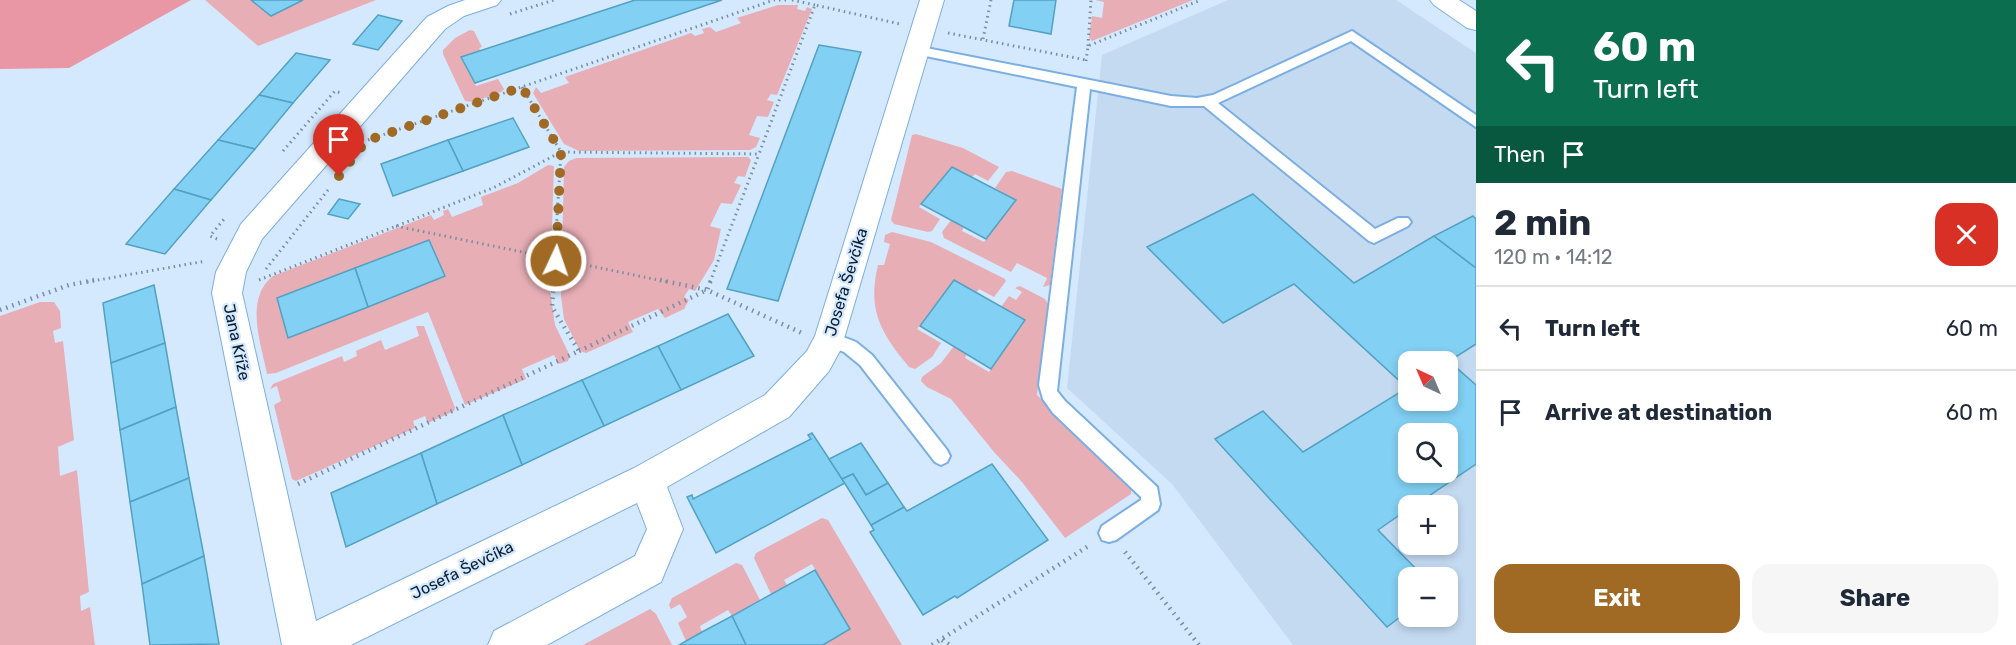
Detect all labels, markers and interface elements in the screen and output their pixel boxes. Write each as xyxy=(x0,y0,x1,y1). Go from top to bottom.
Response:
text: 60 m xyxy=(1593,22,1696,72)
icon: left xyxy=(1494,24,1572,102)
text: Turn left xyxy=(1593,73,1698,105)
pin xyxy=(313,114,364,176)
icon: arrive xyxy=(322,123,355,156)
icon: arrive xyxy=(1557,138,1590,171)
text: Then xyxy=(1494,141,1545,168)
text: 2 min xyxy=(1494,201,1592,244)
button: close xyxy=(1935,203,1998,266)
street label: Josefa Ševčíka xyxy=(820,225,871,338)
position arrow xyxy=(524,229,588,293)
text: 120 m · 14:12 xyxy=(1494,245,1612,269)
street label: Jana Kříže xyxy=(220,302,254,382)
icon: left xyxy=(1494,312,1527,345)
text: Turn left xyxy=(1545,315,1640,342)
text: 60 m xyxy=(1946,315,1998,342)
north arrow xyxy=(1398,351,1458,411)
map controls xyxy=(1398,351,1458,627)
icon: arrive xyxy=(1494,396,1527,429)
text: Arrive at destination xyxy=(1545,399,1772,426)
text: 60 m xyxy=(1946,399,1998,426)
button: search xyxy=(1398,423,1458,483)
button: + xyxy=(1398,495,1458,555)
street label: Josefa Ševčíka xyxy=(407,536,517,603)
button: Exit xyxy=(1494,564,1740,633)
button: Share xyxy=(1752,564,1998,633)
button: − xyxy=(1398,567,1458,627)

